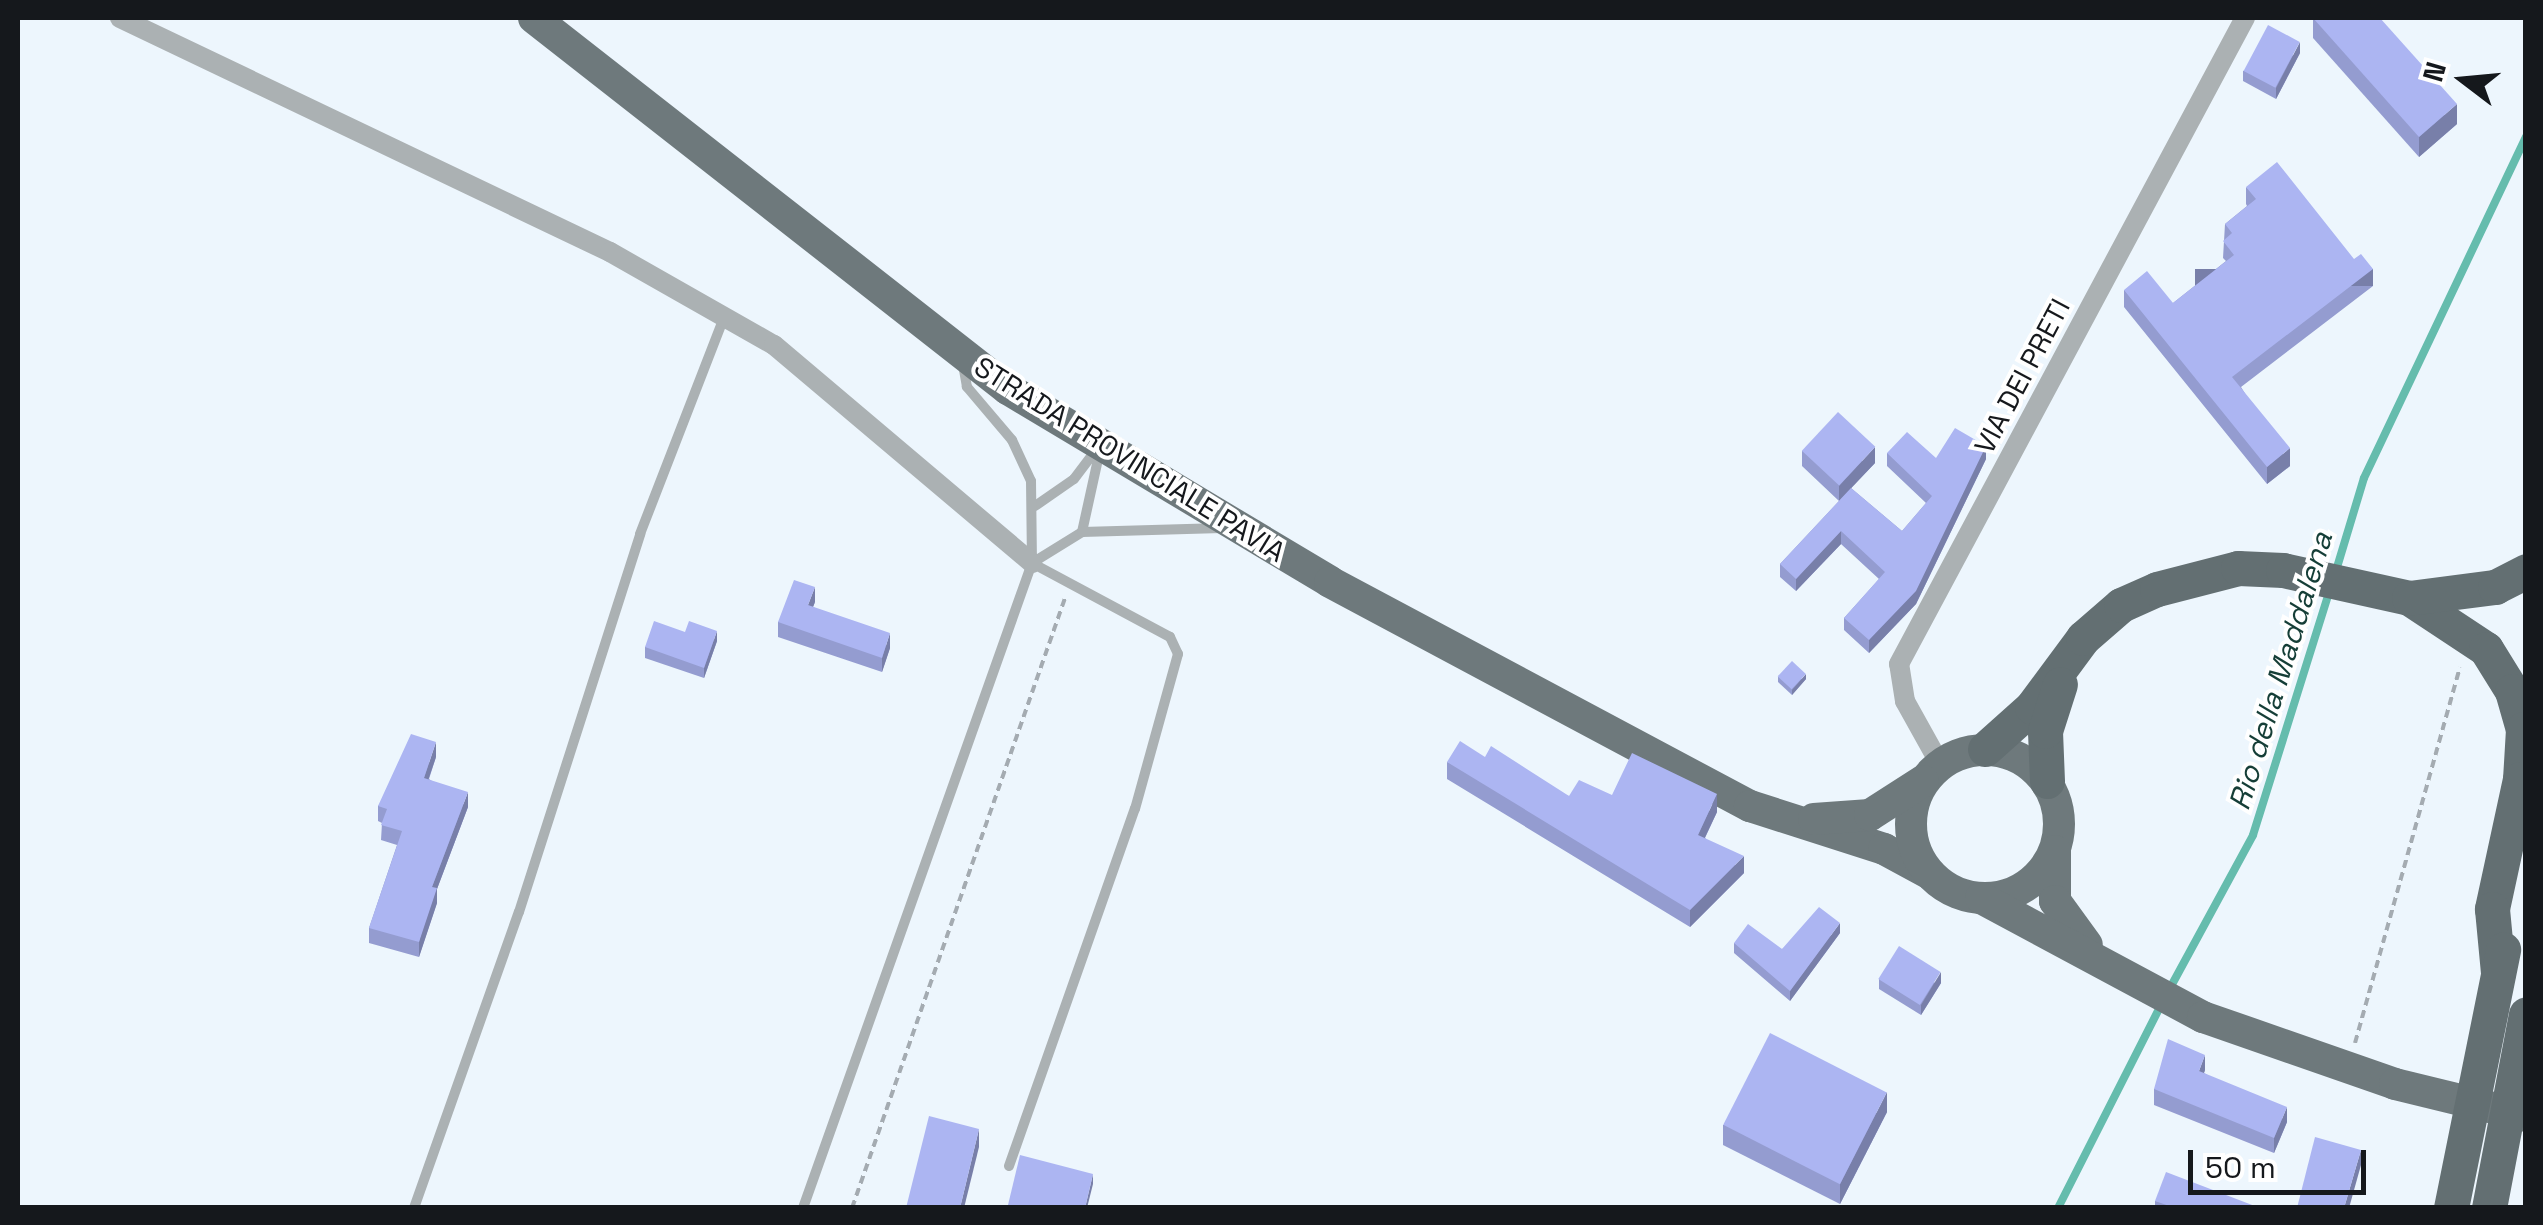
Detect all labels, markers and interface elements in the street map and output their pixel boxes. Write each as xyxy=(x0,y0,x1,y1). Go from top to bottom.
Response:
north arrow xyxy=(2413,30,2513,130)
text: N xyxy=(2414,58,2454,86)
street label: VIA DEI PRETI xyxy=(1967,293,2077,459)
street label: STRADA PROVINCIALE PAVIA xyxy=(968,349,1292,569)
water label: Rio della Maddalena xyxy=(2222,528,2340,814)
scale bar xyxy=(2193,1130,2370,1192)
text: 50 m xyxy=(2205,1148,2276,1187)

